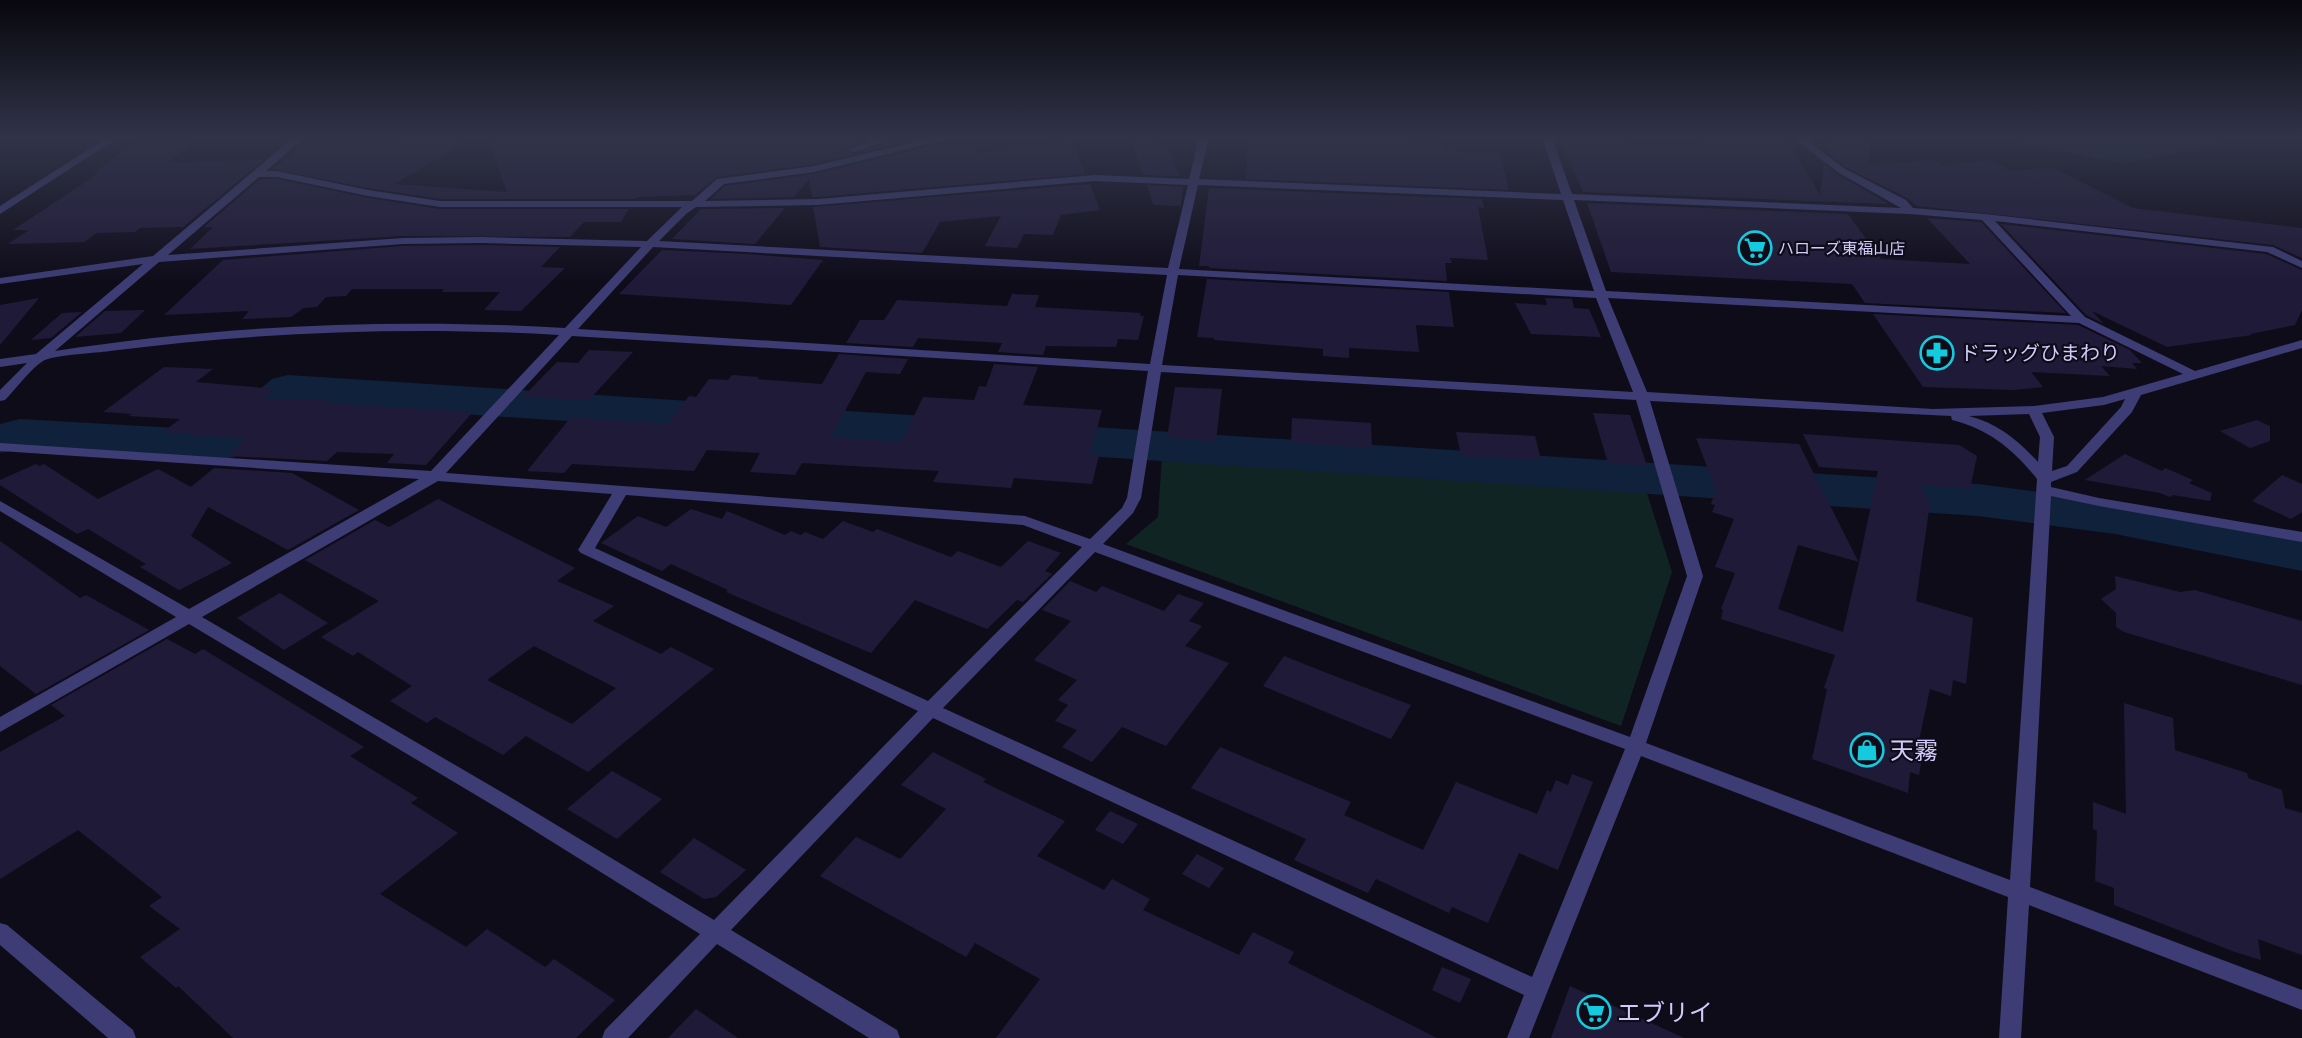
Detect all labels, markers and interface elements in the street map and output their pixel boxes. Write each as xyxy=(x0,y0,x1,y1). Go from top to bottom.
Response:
supermarket icon: ハローズ東福山店 xyxy=(1737,230,1773,266)
place label: ハローズ東福山店 xyxy=(1778,238,1905,259)
pharmacy icon: ドラッグひまわり xyxy=(1919,335,1955,371)
place label: ドラッグひまわり xyxy=(1960,340,2120,366)
shop icon: 天霧 xyxy=(1849,732,1885,768)
place label: 天霧 xyxy=(1890,735,1938,766)
supermarket icon: エブリイ xyxy=(1576,994,1612,1030)
place label: エブリイ xyxy=(1617,997,1713,1028)

